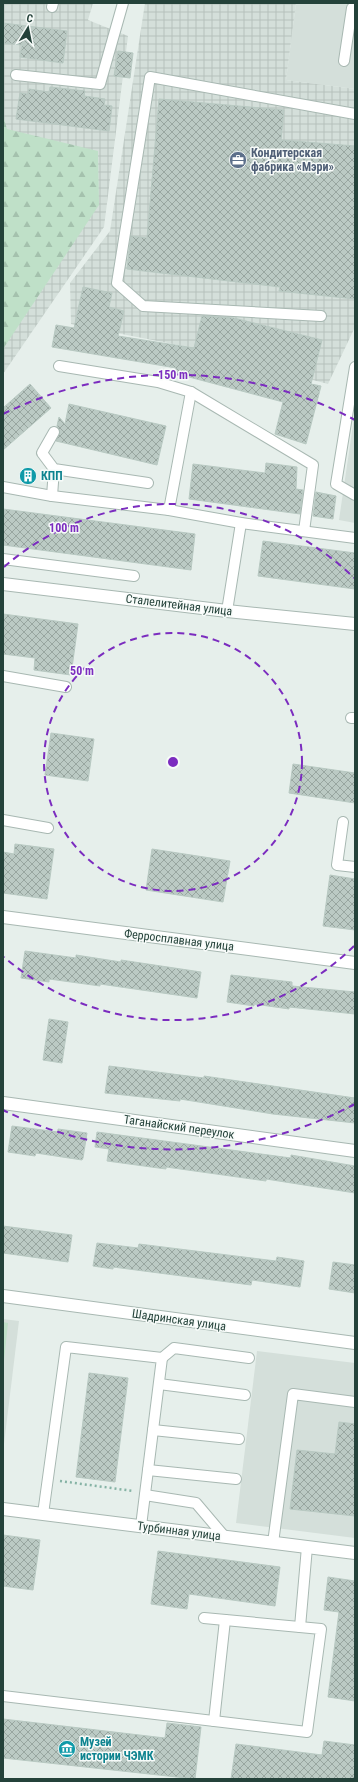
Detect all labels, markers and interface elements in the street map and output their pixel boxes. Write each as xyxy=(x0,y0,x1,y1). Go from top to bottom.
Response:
north arrow xyxy=(8,8,48,48)
text: С xyxy=(25,12,34,26)
place label: Кондитерская фабрика «Мэри» xyxy=(251,146,334,174)
office icon: Кондитерская фабрика «Мэри» xyxy=(228,150,248,170)
text: 150 m xyxy=(158,368,188,382)
building icon: КПП xyxy=(18,466,38,486)
place label: КПП xyxy=(41,469,63,483)
text: 100 m xyxy=(49,521,79,535)
street label: Сталелитейная улица xyxy=(125,592,233,619)
text: 50 m xyxy=(70,664,94,678)
centre of rings xyxy=(166,755,180,769)
street label: Ферросплавная улица xyxy=(123,926,235,954)
street label: Таганайский переулок xyxy=(123,1112,235,1142)
street label: Шадринская улица xyxy=(131,1306,227,1334)
street label: Турбинная улица xyxy=(136,1519,222,1543)
place label: Музей истории ЧЭМК xyxy=(80,1735,154,1763)
museum icon: Музей истории ЧЭМК xyxy=(57,1739,77,1759)

